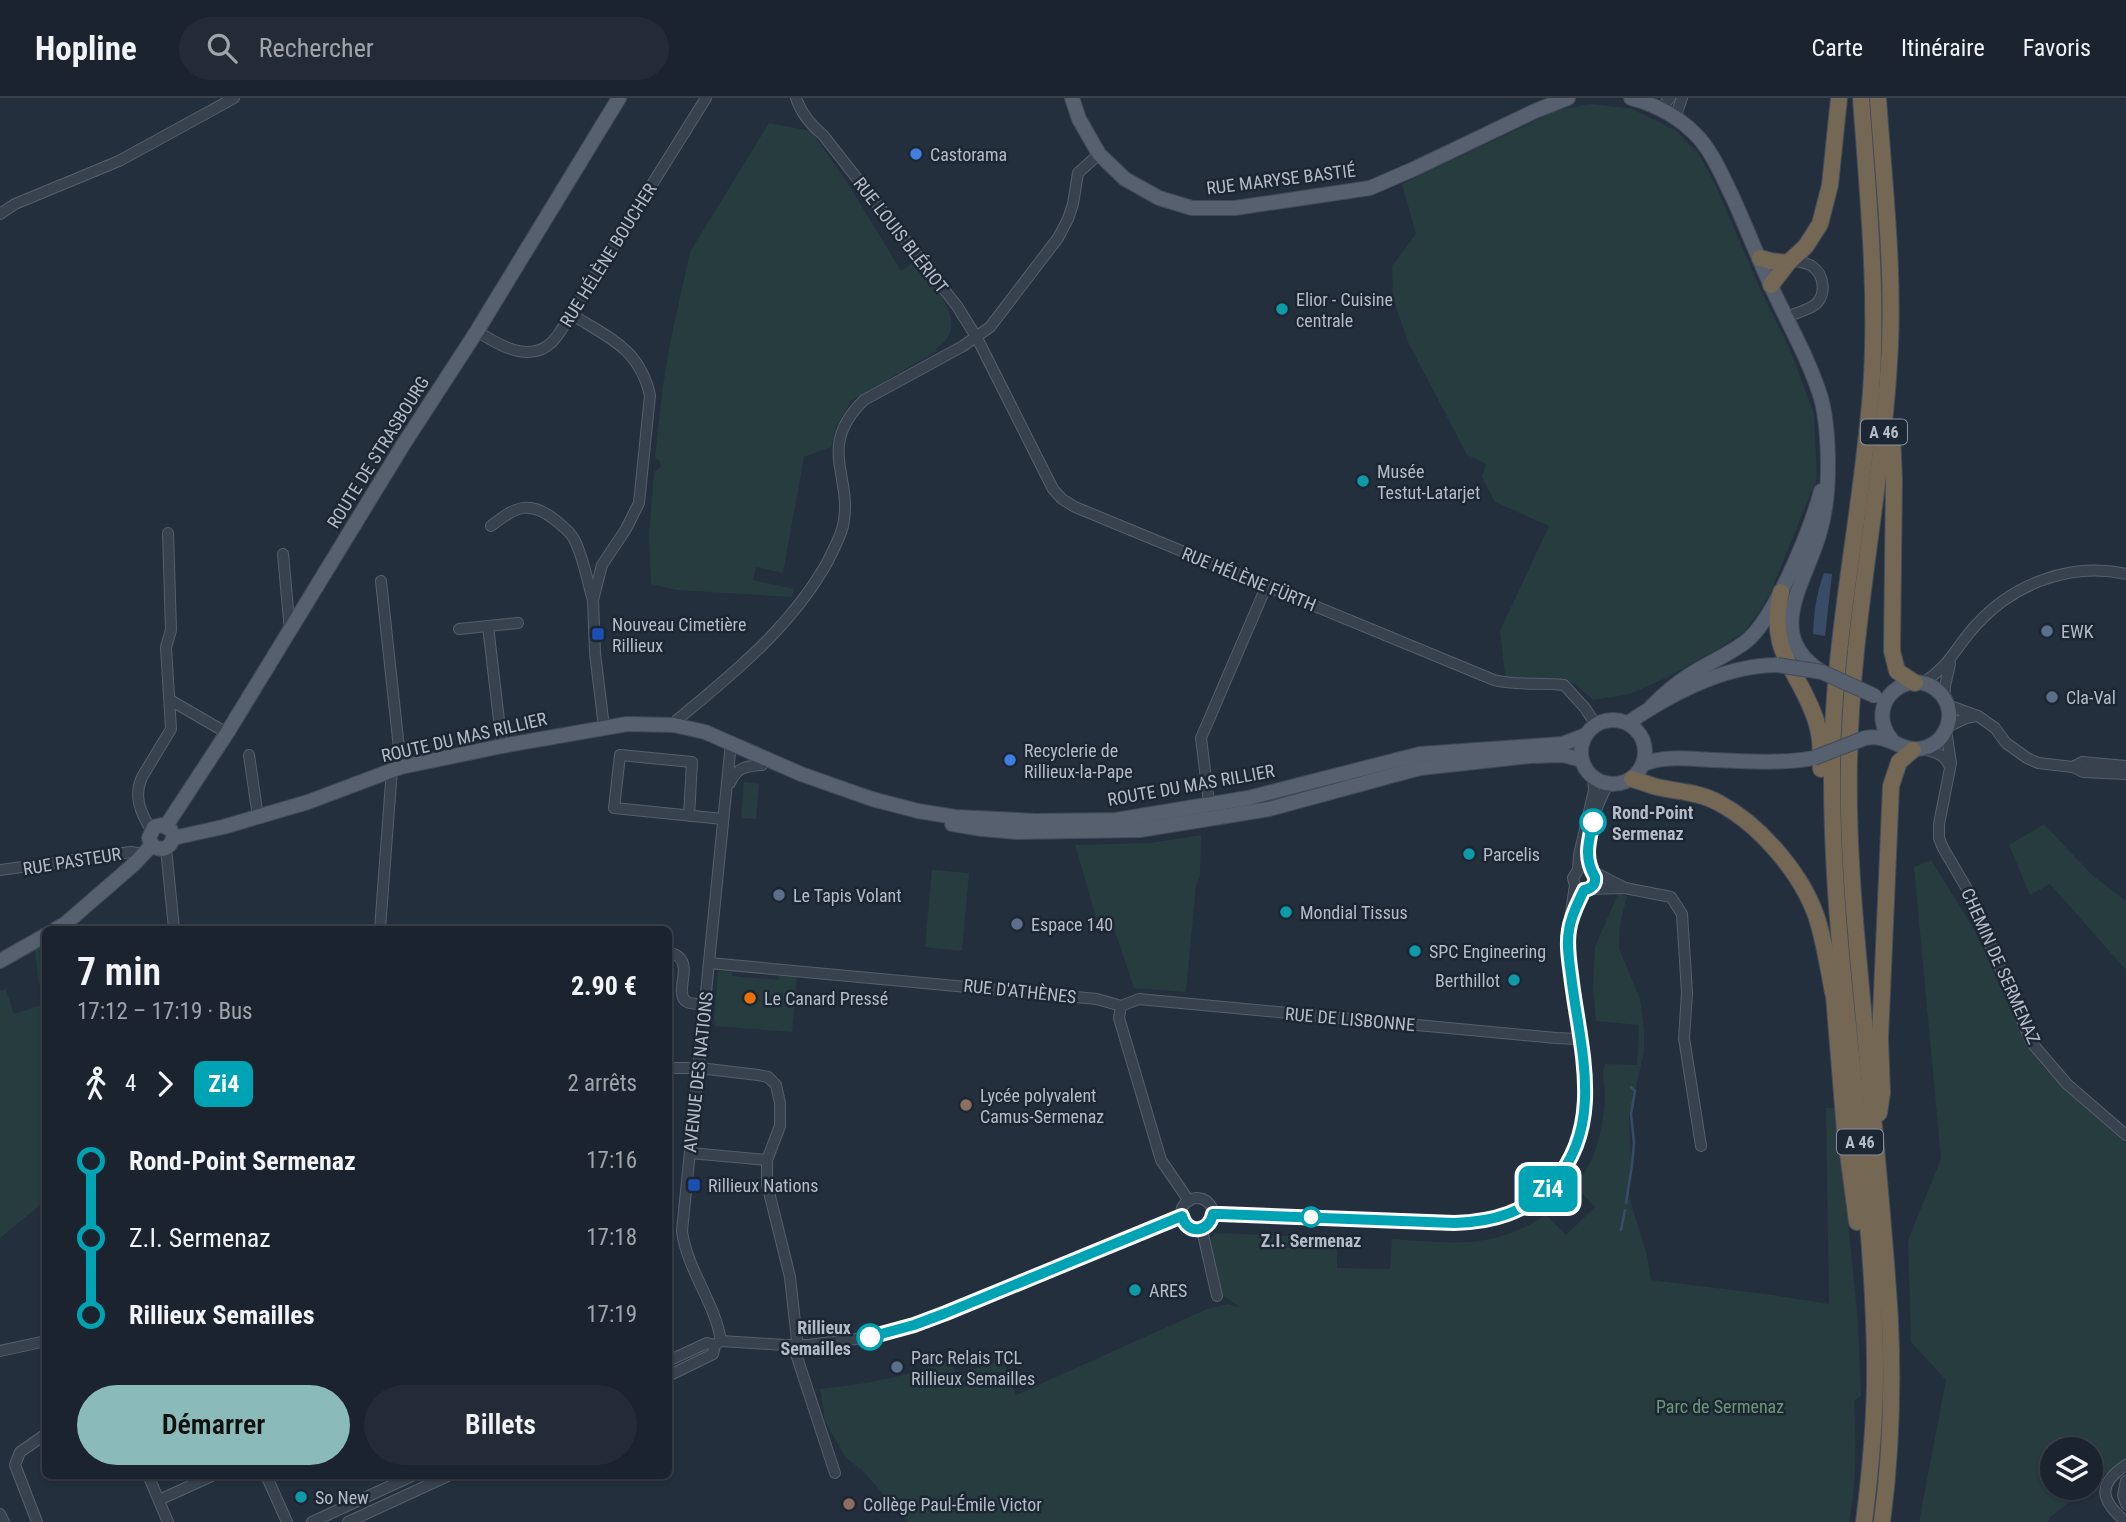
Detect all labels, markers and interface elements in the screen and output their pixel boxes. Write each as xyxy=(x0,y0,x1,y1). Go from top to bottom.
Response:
search box xyxy=(179,17,669,80)
text: Hopline xyxy=(35,29,137,68)
icon: search xyxy=(203,29,241,67)
text: Rechercher xyxy=(259,33,374,63)
text: Carte xyxy=(1812,34,1863,62)
text: Itinéraire xyxy=(1901,34,1985,62)
text: Favoris xyxy=(2023,34,2091,62)
place label: Castorama xyxy=(930,144,1007,165)
marker: Castorama xyxy=(908,146,924,162)
street label: RUE MARYSE BASTIÉ xyxy=(1205,159,1357,199)
street label: RUE LOUIS BLÉRIOT xyxy=(849,173,953,297)
street label: RUE HÉLÈNE BOUCHER xyxy=(555,179,661,331)
place label: Elior - Cuisine centrale xyxy=(1296,289,1393,331)
marker: Elior - Cuisine centrale xyxy=(1274,301,1290,317)
street label: ROUTE DE STRASBOURG xyxy=(323,372,433,532)
road number: A 46 xyxy=(1861,420,1907,444)
place label: Musée Testut-Latarjet xyxy=(1377,461,1480,503)
marker: Musée Testut-Latarjet xyxy=(1355,473,1371,489)
street label: RUE HÉLÈNE FÜRTH xyxy=(1179,543,1319,615)
place label: Nouveau Cimetière Rillieux xyxy=(612,614,746,656)
place label: EWK xyxy=(2061,621,2094,642)
marker: EWK xyxy=(2039,623,2055,639)
marker: Nouveau Cimetière Rillieux xyxy=(590,626,606,642)
place label: Cla-Val xyxy=(2066,687,2116,708)
marker: Cla-Val xyxy=(2044,689,2060,705)
street label: ROUTE DU MAS RILLIER xyxy=(379,708,549,766)
place label: Recyclerie de Rillieux-la-Pape xyxy=(1024,740,1133,782)
marker: Recyclerie de Rillieux-la-Pape xyxy=(1002,752,1018,768)
street label: ROUTE DU MAS RILLIER xyxy=(1106,760,1277,810)
place label: Rond-Point Sermenaz xyxy=(1612,802,1694,844)
marker: Rond-Point Sermenaz xyxy=(1580,809,1606,835)
street label: RUE PASTEUR xyxy=(21,843,123,879)
place label: Parcelis xyxy=(1483,844,1540,865)
marker: Parcelis xyxy=(1461,846,1477,862)
place label: Le Tapis Volant xyxy=(793,885,902,906)
street label: CHEMIN DE SERMENAZ xyxy=(1957,885,2045,1047)
marker: Le Tapis Volant xyxy=(771,887,787,903)
place label: Mondial Tissus xyxy=(1300,902,1408,923)
marker: Mondial Tissus xyxy=(1278,904,1294,920)
place label: Espace 140 xyxy=(1031,914,1113,935)
marker: Espace 140 xyxy=(1009,916,1025,932)
place label: SPC Engineering xyxy=(1429,941,1546,962)
marker: SPC Engineering xyxy=(1407,943,1423,959)
text: 7 min xyxy=(77,950,161,994)
place label: Berthillot xyxy=(1435,970,1500,991)
text: 2.90 € xyxy=(571,971,637,1001)
marker: Berthillot xyxy=(1506,972,1522,988)
street label: RUE D'ATHÈNES xyxy=(963,975,1077,1007)
place label: Le Canard Pressé xyxy=(764,988,888,1009)
marker: Le Canard Pressé xyxy=(742,990,758,1006)
street label: AVENUE DES NATIONS xyxy=(679,991,717,1153)
text: 17:12 – 17:19 · Bus xyxy=(77,998,253,1025)
street label: RUE DE LISBONNE xyxy=(1284,1003,1416,1035)
icon: walk xyxy=(77,1065,115,1103)
icon: forward xyxy=(146,1065,184,1103)
text: 4 xyxy=(125,1070,136,1097)
text: Zi4 xyxy=(208,1070,239,1098)
text: 2 arrêts xyxy=(567,1070,637,1097)
place label: Lycée polyvalent Camus-Sermenaz xyxy=(980,1085,1104,1127)
marker: Lycée polyvalent Camus-Sermenaz xyxy=(958,1097,974,1113)
road number: A 46 xyxy=(1837,1130,1883,1154)
text: Rond-Point Sermenaz xyxy=(129,1146,356,1176)
text: 17:16 xyxy=(586,1147,637,1174)
line badge: Zi4 xyxy=(1508,1166,1588,1212)
place label: Rillieux Nations xyxy=(708,1175,818,1196)
text: Zi4 xyxy=(1533,1175,1563,1203)
marker: Rillieux Nations xyxy=(686,1177,702,1193)
marker: Z.I. Sermenaz xyxy=(1301,1207,1321,1227)
text: Z.I. Sermenaz xyxy=(129,1223,271,1253)
text: 17:18 xyxy=(586,1224,637,1251)
place label: Z.I. Sermenaz xyxy=(1261,1230,1361,1251)
place label: ARES xyxy=(1149,1280,1187,1301)
marker: ARES xyxy=(1127,1282,1143,1298)
text: Rillieux Semailles xyxy=(129,1300,314,1330)
text: 17:19 xyxy=(586,1301,637,1328)
place label: Rillieux Semailles xyxy=(780,1317,851,1359)
marker: Rillieux Semailles xyxy=(857,1324,883,1350)
place label: Parc Relais TCL Rillieux Semailles xyxy=(911,1347,1035,1389)
marker: Parc Relais TCL Rillieux Semailles xyxy=(889,1359,905,1375)
button: Démarrer xyxy=(77,1385,350,1465)
button: Billets xyxy=(364,1385,637,1465)
park label: Parc de Sermenaz xyxy=(1656,1396,1784,1417)
map controls xyxy=(2040,1437,2103,1500)
button: layers xyxy=(2040,1437,2103,1500)
place label: So New xyxy=(315,1487,369,1508)
marker: So New xyxy=(293,1489,309,1505)
place label: Collège Paul-Émile Victor xyxy=(863,1494,1042,1515)
marker: Collège Paul-Émile Victor xyxy=(841,1496,857,1512)

